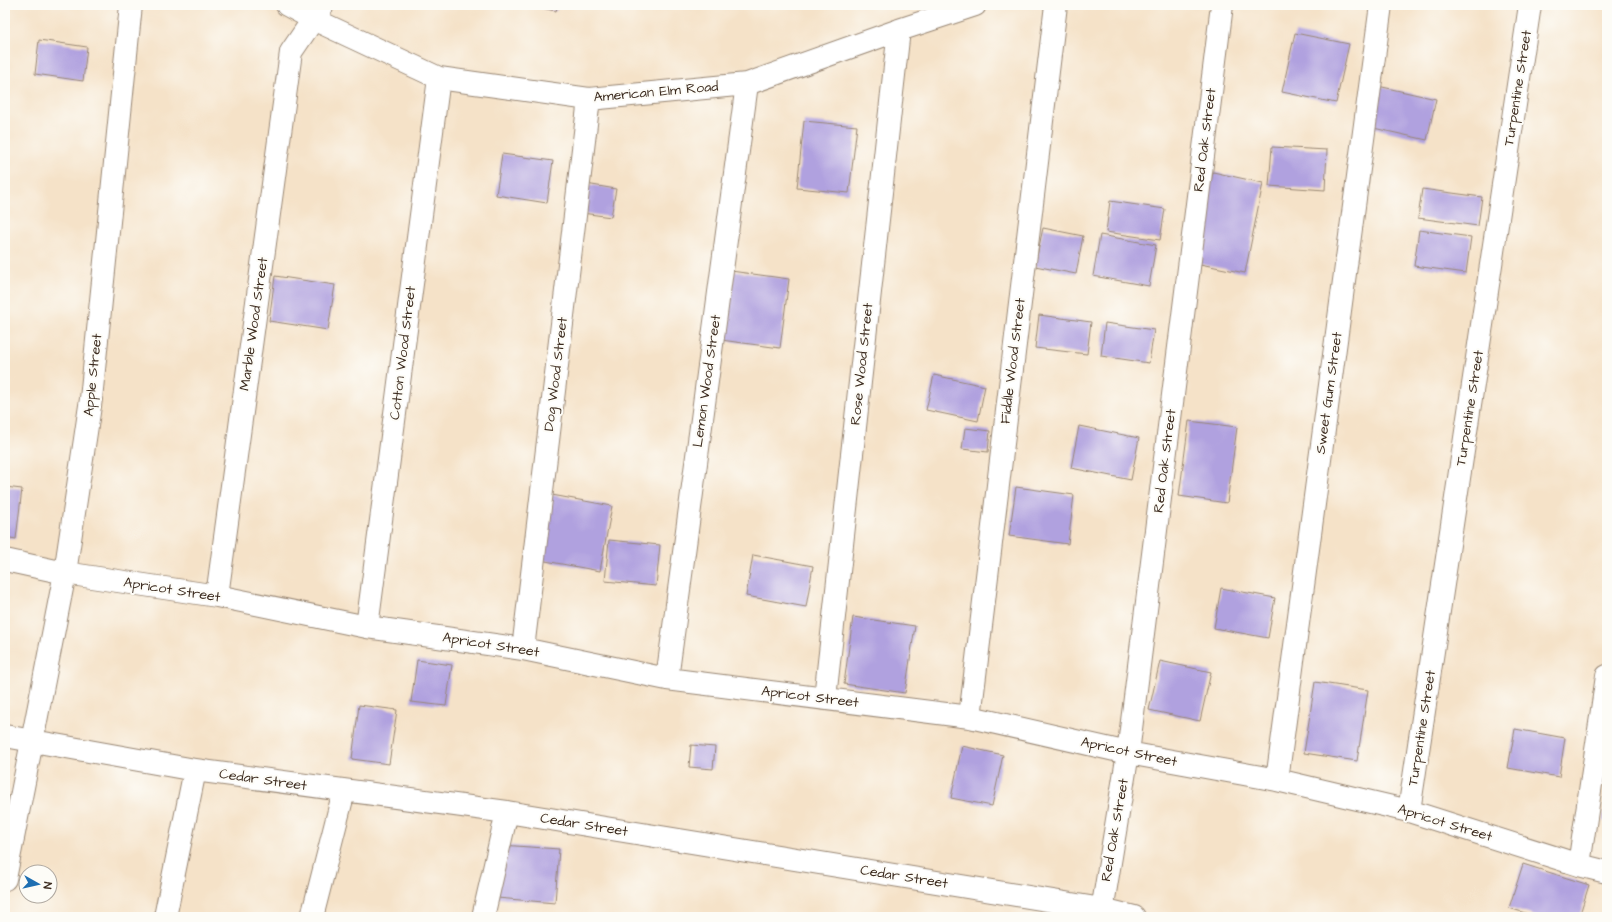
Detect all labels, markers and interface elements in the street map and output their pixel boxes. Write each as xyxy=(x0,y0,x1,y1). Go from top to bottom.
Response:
street label: Turpentine Street xyxy=(1499,28,1537,147)
street label: American Elm Road xyxy=(593,77,719,107)
street label: Red Oak Street xyxy=(1189,87,1221,193)
street label: Marble Wood Street xyxy=(235,256,273,392)
street label: Cotton Wood Street xyxy=(385,285,421,421)
street label: Fiddle Wood Street xyxy=(995,297,1031,425)
street label: Rose Wood Street xyxy=(846,301,878,426)
street label: Lemon Wood Street xyxy=(688,313,726,449)
street label: Dog Wood Street xyxy=(539,316,573,432)
street label: Sweet Gum Street xyxy=(1311,330,1348,455)
street label: Apple Street xyxy=(79,332,107,417)
street label: Turpentine Street xyxy=(1451,348,1489,467)
street label: Red Oak Street xyxy=(1149,408,1181,514)
street label: Apricot Street xyxy=(122,572,222,608)
street label: Apricot Street xyxy=(441,627,541,663)
street label: Turpentine Street xyxy=(1403,668,1441,787)
street label: Apricot Street xyxy=(760,681,860,713)
street label: Apricot Street xyxy=(1079,732,1179,772)
street label: Cedar Street xyxy=(218,764,308,796)
street label: Red Oak Street xyxy=(1096,777,1134,883)
street label: Apricot Street xyxy=(1395,799,1495,847)
street label: Cedar Street xyxy=(539,808,630,842)
street label: Cedar Street xyxy=(859,860,950,894)
north arrow xyxy=(18,864,58,904)
text: N xyxy=(39,881,55,890)

